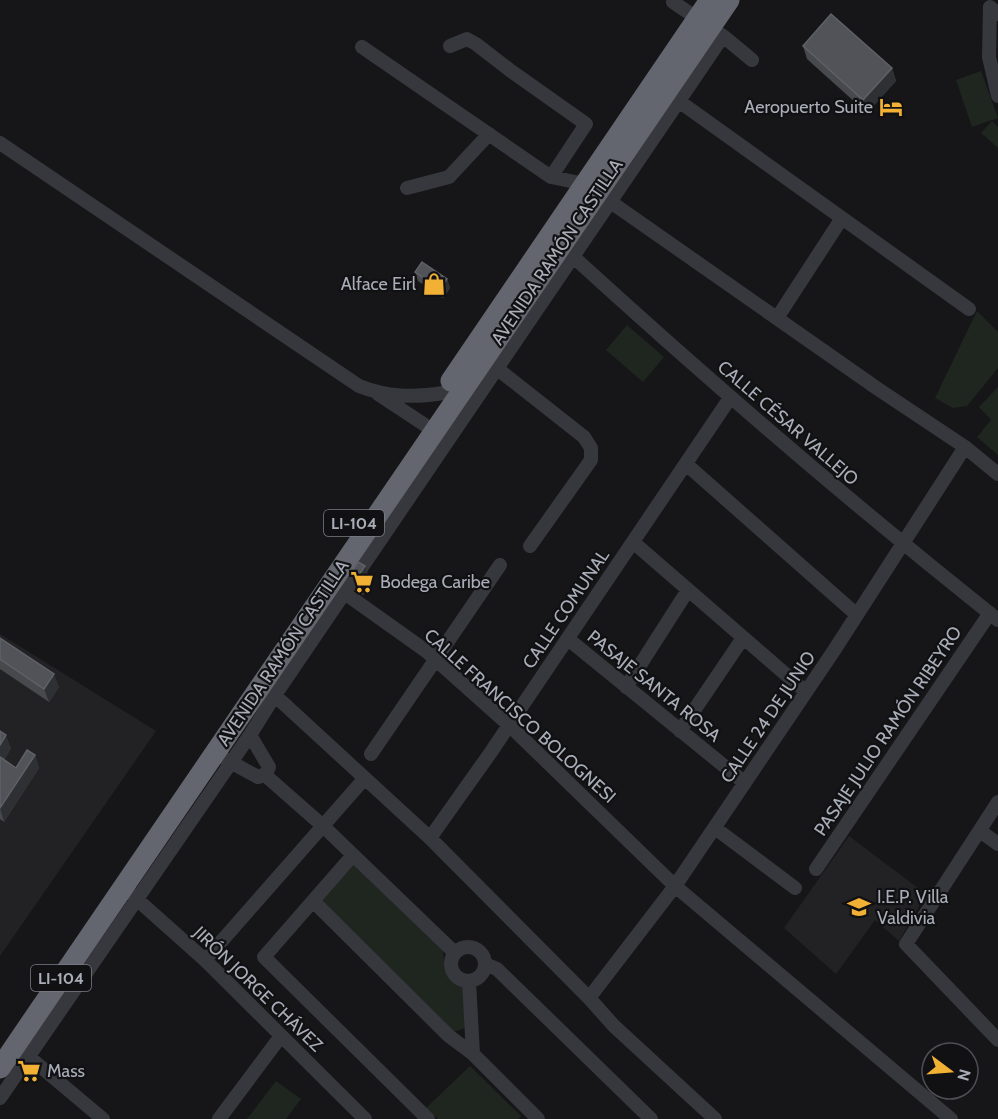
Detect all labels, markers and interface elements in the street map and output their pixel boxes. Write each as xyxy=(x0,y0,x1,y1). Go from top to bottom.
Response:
hotel icon: Aeropuerto Suite xyxy=(878,94,904,120)
place label: Aeropuerto Suite xyxy=(744,96,873,118)
street label: AVENIDA RAMÓN CASTILLA xyxy=(487,155,627,349)
shop icon: Alface Eirl xyxy=(421,271,447,297)
place label: Alface Eirl xyxy=(341,273,417,295)
street label: CALLE CÉSAR VALLEJO xyxy=(713,356,863,490)
road number: LI-104 xyxy=(324,510,384,536)
street label: CALLE COMUNAL xyxy=(518,545,614,673)
street label: AVENIDA RAMÓN CASTILLA xyxy=(213,556,353,750)
supermarket icon: Bodega Caribe xyxy=(349,569,375,595)
place label: Bodega Caribe xyxy=(380,571,490,593)
street label: PASAJE JULIO RAMÓN RIBEYRO xyxy=(809,622,967,840)
street label: CALLE FRANCISCO BOLOGNESI xyxy=(420,624,620,808)
street label: PASAJE SANTA ROSA xyxy=(583,625,725,747)
street label: CALLE 24 DE JUNIO xyxy=(716,647,820,787)
place label: I.E.P. Villa Valdivia xyxy=(877,886,949,929)
school or university icon: I.E.P. Villa Valdivia xyxy=(846,894,872,920)
street label: JIRÓN JORGE CHÁVEZ xyxy=(188,921,327,1056)
road number: LI-104 xyxy=(31,965,91,991)
north arrow xyxy=(920,1041,980,1101)
supermarket icon: Mass xyxy=(16,1058,42,1084)
place label: Mass xyxy=(47,1060,85,1082)
text: N xyxy=(953,1067,975,1083)

